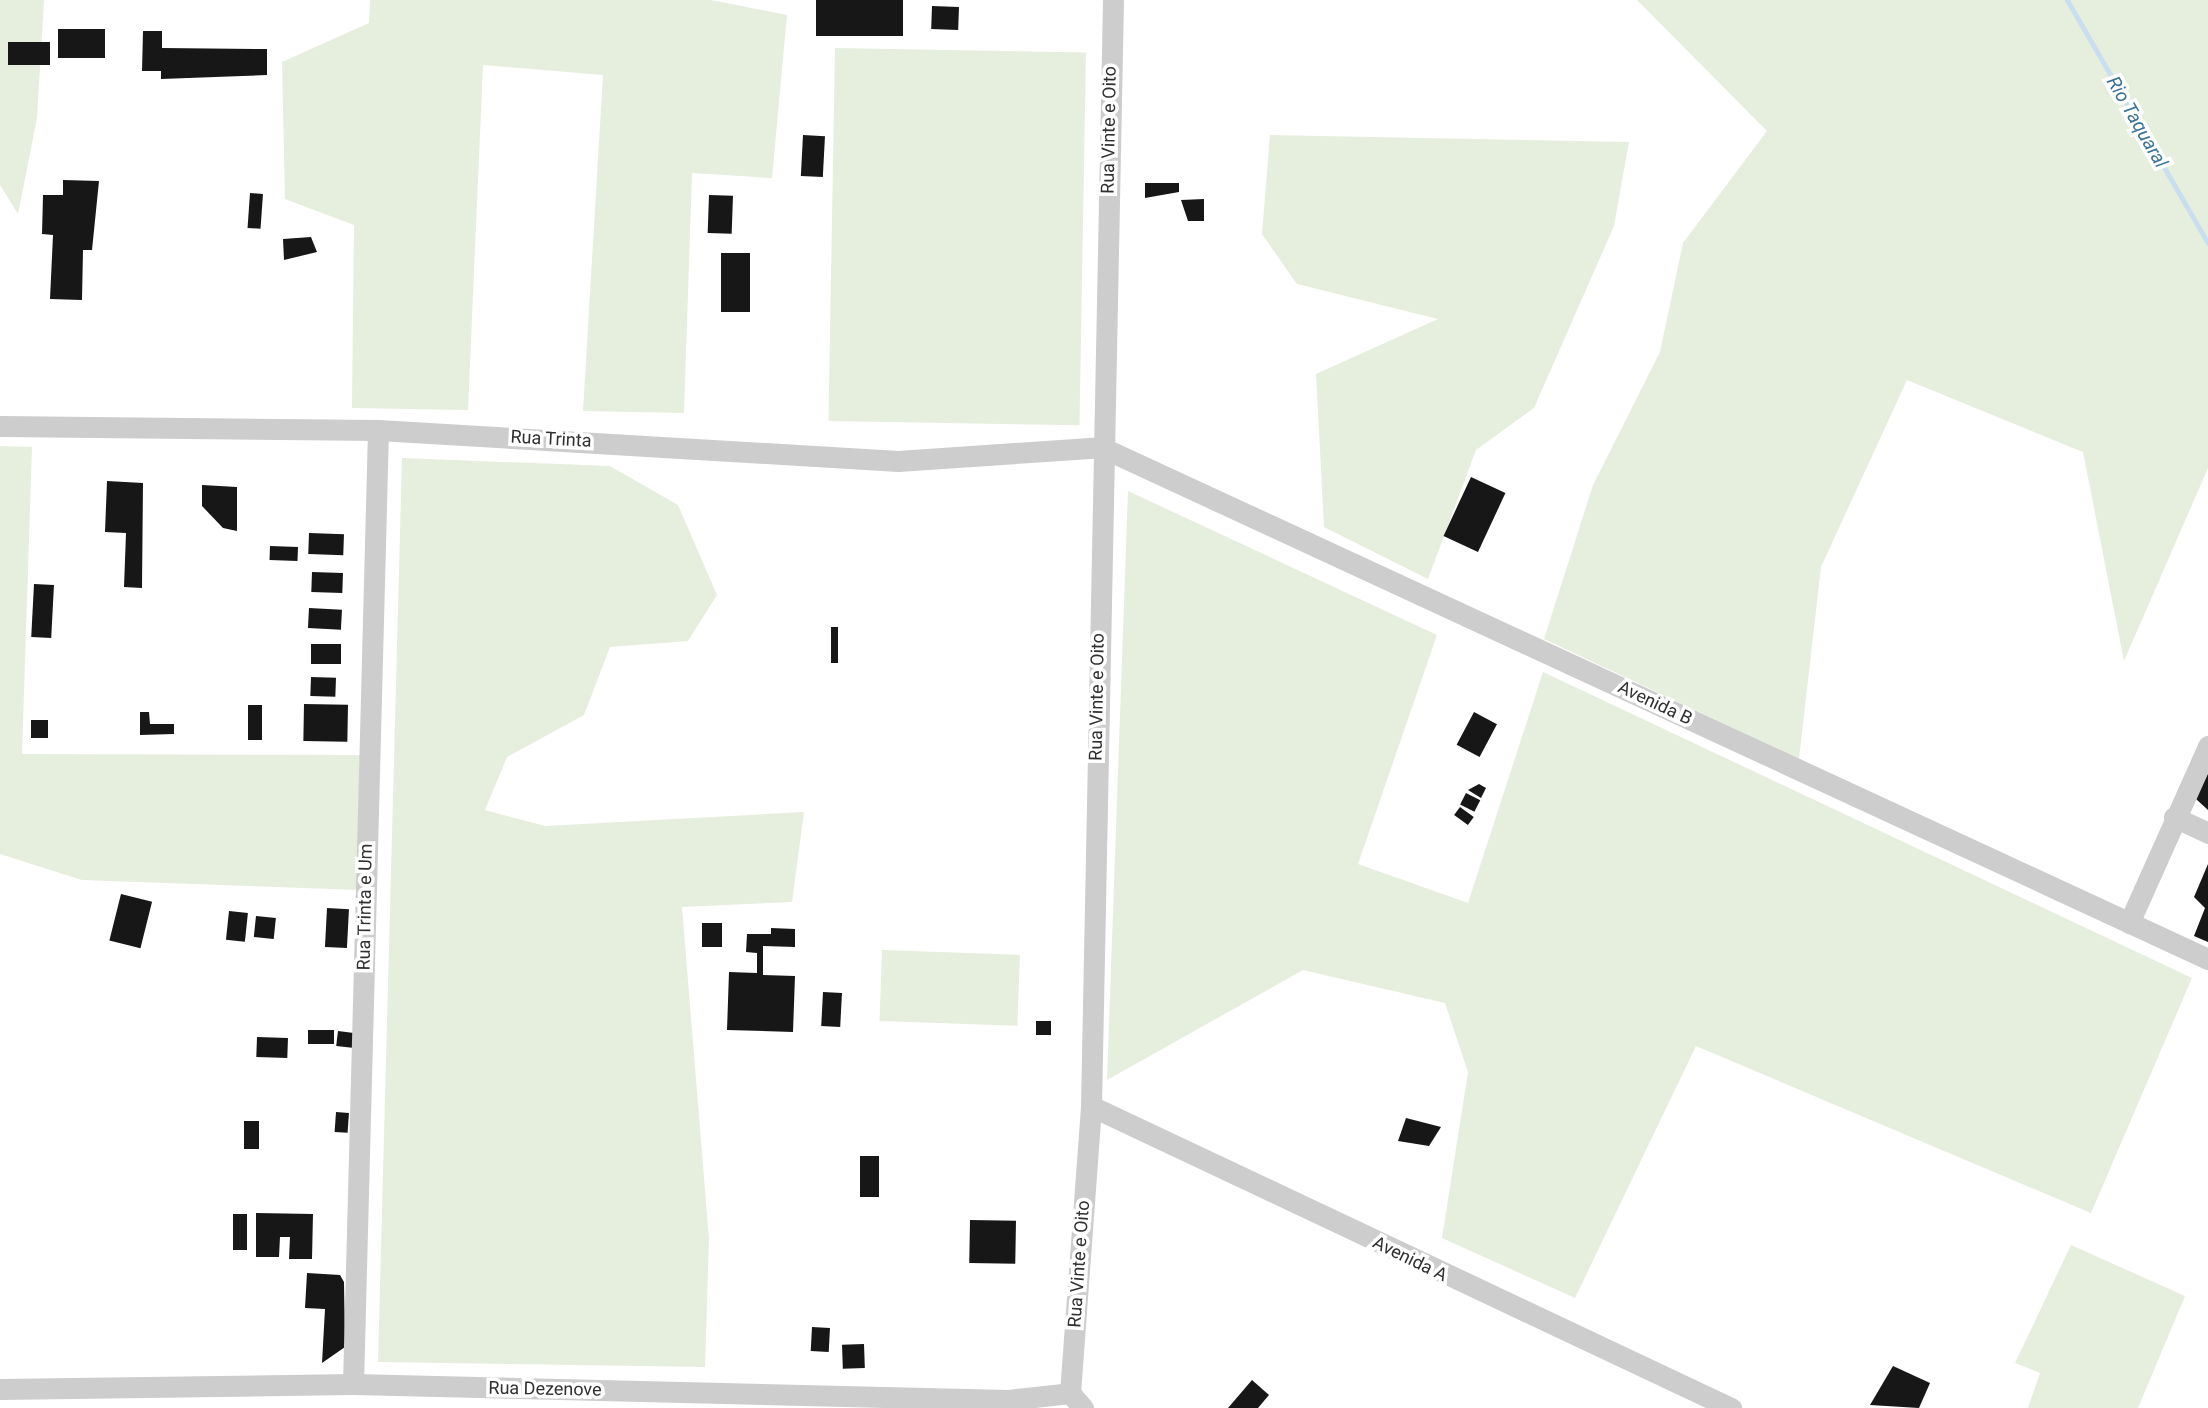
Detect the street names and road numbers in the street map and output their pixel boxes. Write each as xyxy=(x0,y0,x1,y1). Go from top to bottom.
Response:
street label: Rua Vinte e Oito xyxy=(1097,66,1121,194)
street label: Rua Trinta xyxy=(510,426,592,452)
street label: Rua Vinte e Oito xyxy=(1085,633,1109,761)
street label: Avenida B xyxy=(1614,676,1696,730)
street label: Rua Trinta e Um xyxy=(353,843,377,971)
street label: Rua Vinte e Oito xyxy=(1064,1200,1094,1328)
street label: Avenida A xyxy=(1369,1232,1451,1286)
street label: Rua Dezenove xyxy=(488,1377,602,1401)

